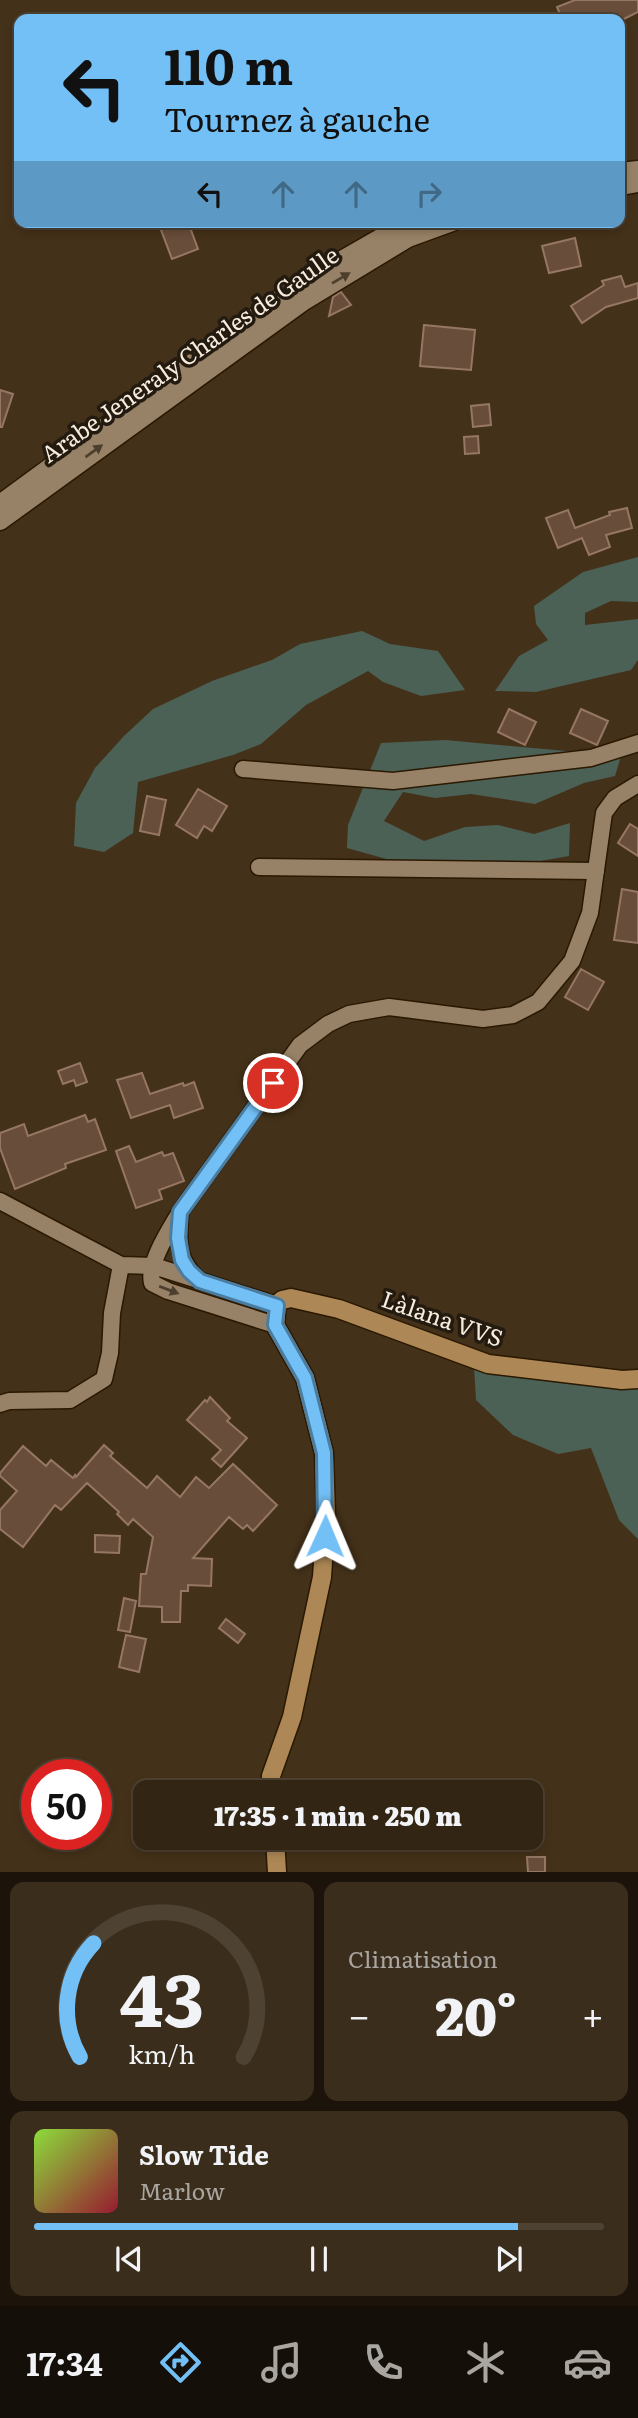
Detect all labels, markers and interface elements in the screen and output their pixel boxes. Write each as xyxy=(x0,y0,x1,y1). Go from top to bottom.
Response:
text: 110 m xyxy=(164,27,293,100)
icon: left xyxy=(49,42,140,133)
text: Tournez à gauche xyxy=(164,94,430,142)
icon: left xyxy=(191,175,229,213)
icon: ahead xyxy=(264,175,302,213)
icon: ahead xyxy=(337,175,375,213)
icon: right xyxy=(410,175,448,213)
street label: Arabe Jeneraly Charles de Gaulle xyxy=(33,237,345,470)
one-way arrow xyxy=(331,272,350,285)
one-way arrow xyxy=(85,444,103,458)
pin xyxy=(243,1053,303,1113)
icon: arrive xyxy=(254,1064,292,1102)
street label: Làlana VVS xyxy=(377,1280,508,1354)
one-way arrow xyxy=(158,1285,179,1296)
position arrow xyxy=(288,1499,362,1573)
speed limit sign: 50 xyxy=(21,1759,112,1850)
text: 17:35 · 1 min · 250 m xyxy=(214,1795,462,1834)
text: Climatisation xyxy=(348,1941,498,1975)
text: 43 xyxy=(120,1942,204,2050)
text: 20° xyxy=(435,1975,517,2052)
text: − xyxy=(348,1985,370,2042)
text: + xyxy=(582,1985,604,2042)
text: km/h xyxy=(129,2035,195,2072)
text: Slow Tide xyxy=(139,2134,269,2173)
text: Marlow xyxy=(139,2173,225,2207)
icon: previous xyxy=(110,2240,148,2278)
icon: pause xyxy=(300,2240,338,2278)
icon: next xyxy=(490,2240,528,2278)
text: 17:34 xyxy=(26,2338,103,2386)
icon: directions xyxy=(156,2338,205,2387)
icon: music xyxy=(257,2338,306,2387)
icon: phone xyxy=(359,2338,408,2387)
icon: climate xyxy=(461,2338,510,2387)
icon: car xyxy=(563,2338,612,2387)

